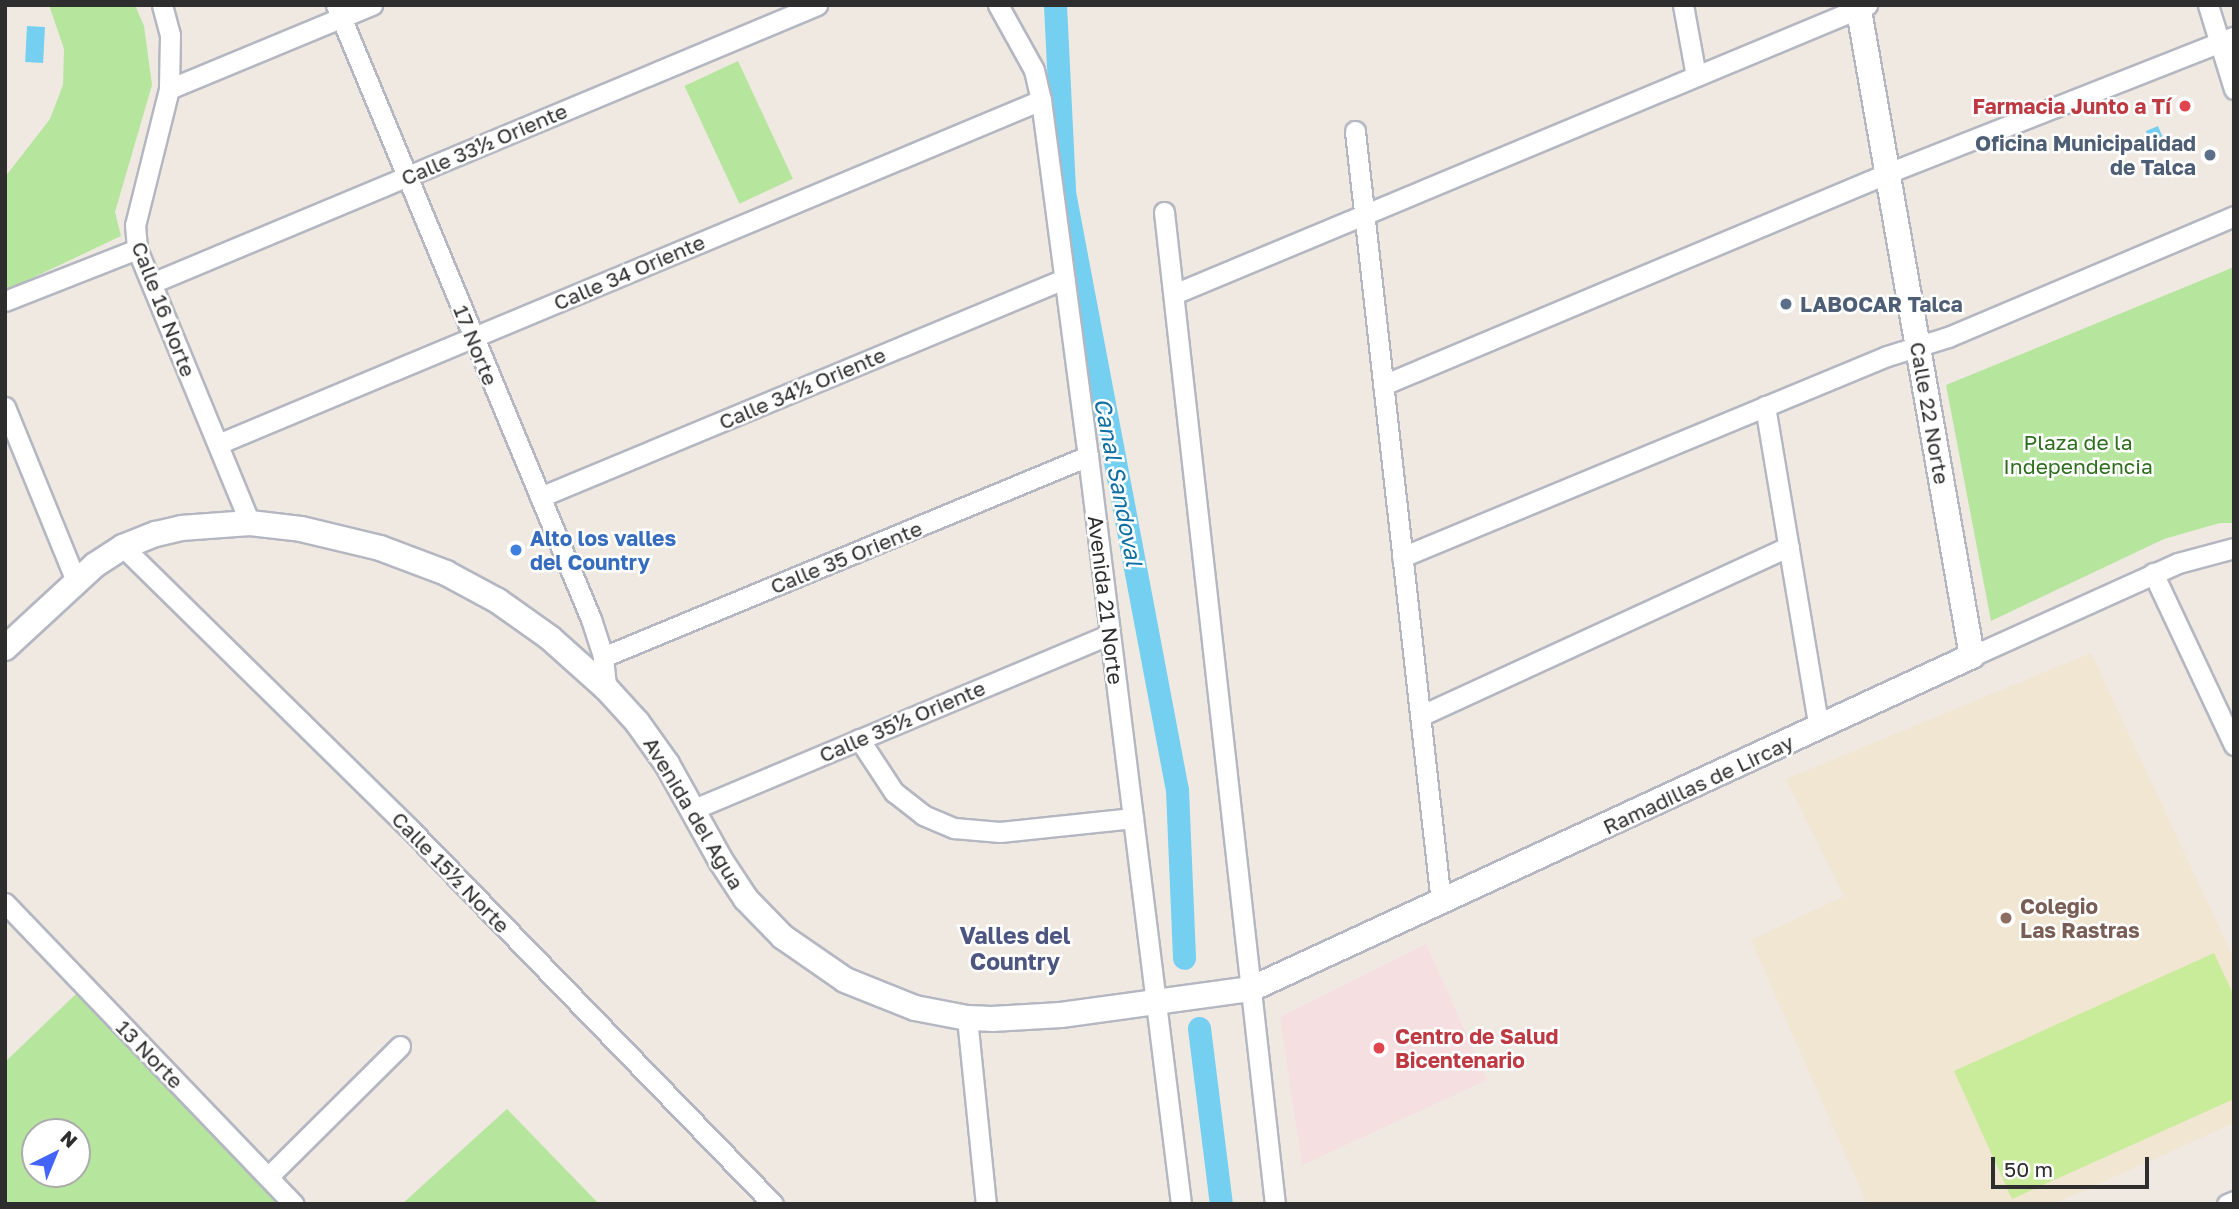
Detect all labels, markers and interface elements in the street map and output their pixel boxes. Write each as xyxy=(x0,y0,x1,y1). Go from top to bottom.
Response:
place label: Farmacia Junto a Tí xyxy=(1972,93,2171,119)
street label: Calle 33½ Oriente xyxy=(397,98,571,190)
marker: Farmacia Junto a Tí xyxy=(2177,98,2193,114)
place label: Oficina Municipalidad de Talca xyxy=(1975,130,2196,180)
marker: Oficina Municipalidad de Talca xyxy=(2202,147,2218,163)
street label: Calle 34 Oriente xyxy=(550,229,708,315)
street label: Calle 16 Norte xyxy=(127,238,201,380)
place label: LABOCAR Talca xyxy=(1800,291,1963,317)
marker: LABOCAR Talca xyxy=(1778,296,1794,312)
street label: 17 Norte xyxy=(449,301,503,389)
street label: Calle 22 Norte xyxy=(1905,340,1955,486)
street label: Calle 34½ Oriente xyxy=(715,342,889,434)
water label: Canal Sandoval xyxy=(1089,396,1149,568)
park label: Plaza de la Independencia xyxy=(2003,429,2153,479)
street label: Avenida 21 Norte xyxy=(1083,514,1129,686)
street label: Calle 35 Oriente xyxy=(766,515,926,599)
place label: Alto los valles del Country xyxy=(530,525,676,575)
marker: Alto los valles del Country xyxy=(508,542,524,558)
street label: Calle 35½ Oriente xyxy=(815,675,989,767)
street label: Ramadillas de Lircay xyxy=(1599,729,1797,839)
street label: Avenida del Agua xyxy=(639,732,749,894)
street label: Calle 15½ Norte xyxy=(387,806,515,938)
place label: Colegio Las Rastras xyxy=(2020,893,2140,943)
marker: Colegio Las Rastras xyxy=(1998,910,2014,926)
district label: Valles del Country xyxy=(959,921,1071,975)
street label: 13 Norte xyxy=(111,1015,189,1093)
place label: Centro de Salud Bicentenario xyxy=(1395,1023,1558,1073)
marker: Centro de Salud Bicentenario xyxy=(1369,1038,1389,1058)
north arrow xyxy=(21,1118,91,1188)
text: N xyxy=(56,1125,82,1152)
scale bar xyxy=(1994,1142,2152,1186)
text: 50 m xyxy=(2004,1156,2053,1182)

